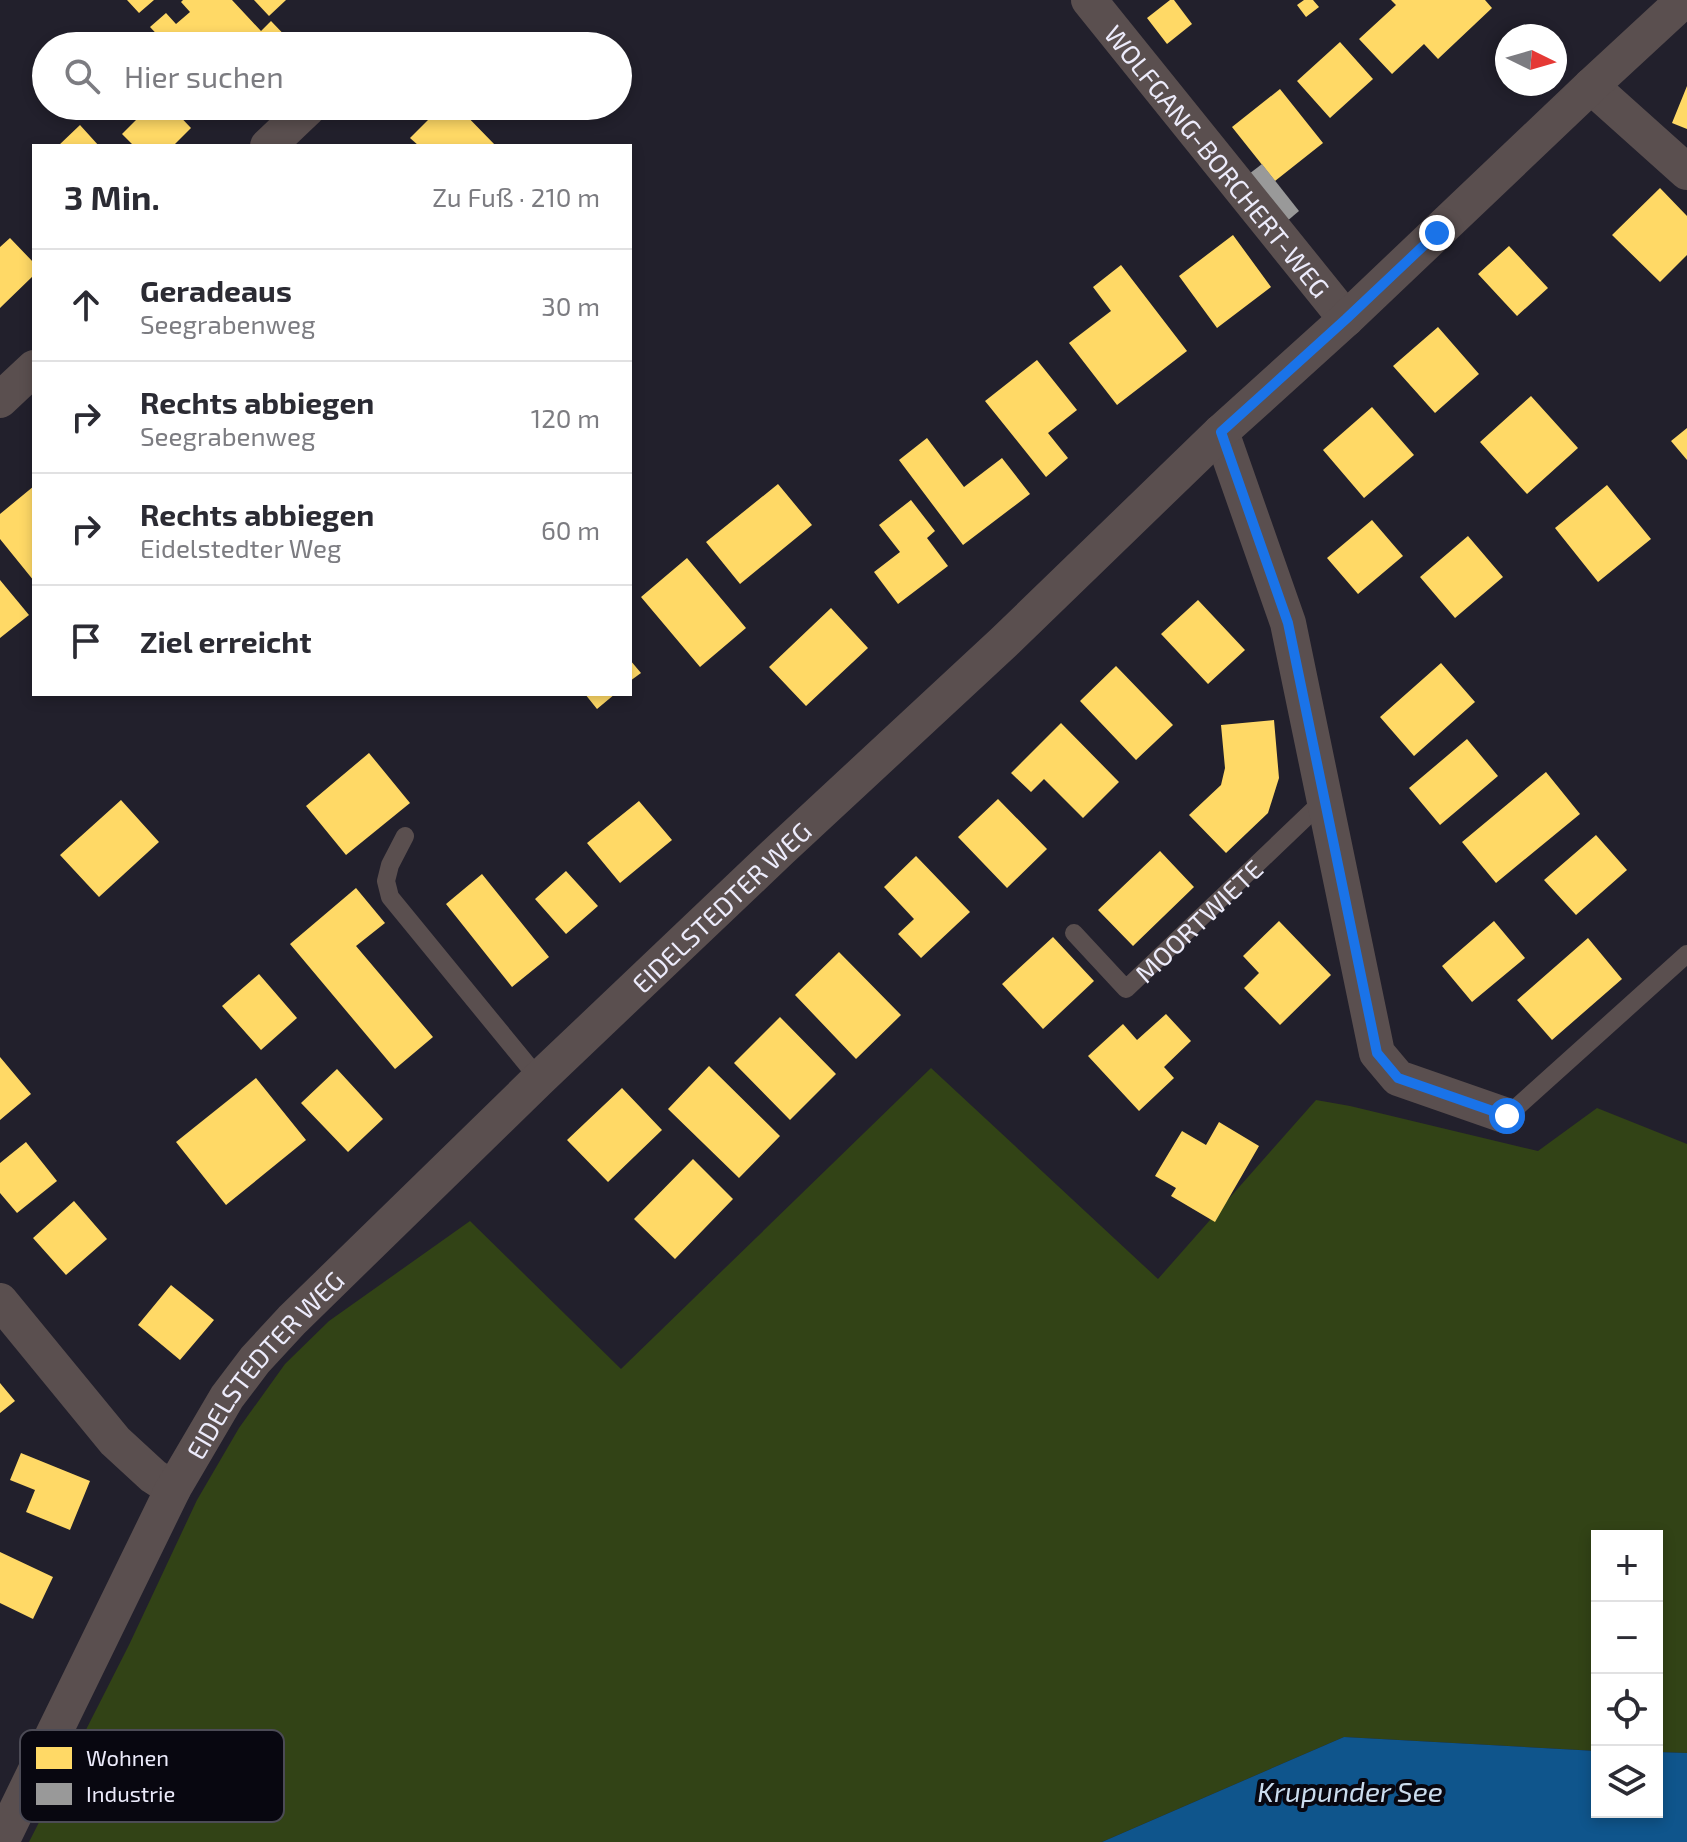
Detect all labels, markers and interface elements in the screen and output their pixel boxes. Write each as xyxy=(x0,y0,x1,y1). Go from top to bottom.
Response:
street label: WOLFGANG-BORCHERT-WEG xyxy=(1099,18,1337,303)
north arrow xyxy=(1495,24,1567,96)
search box xyxy=(32,32,632,120)
icon: search xyxy=(60,54,104,98)
text: Hier suchen xyxy=(124,58,284,94)
text: 3 Min. xyxy=(64,176,160,217)
text: Zu Fuß · 210 m xyxy=(432,181,600,212)
route end xyxy=(1419,215,1455,251)
text: Geradeaus xyxy=(140,272,292,308)
icon: ahead xyxy=(64,283,108,327)
text: 30 m xyxy=(541,290,600,321)
text: Seegrabenweg xyxy=(140,308,315,339)
text: Rechts abbiegen xyxy=(140,384,374,420)
icon: right xyxy=(64,395,108,439)
text: 120 m xyxy=(531,402,600,433)
text: Seegrabenweg xyxy=(140,420,315,451)
text: Rechts abbiegen xyxy=(140,496,374,532)
icon: right xyxy=(64,507,108,551)
text: 60 m xyxy=(541,514,600,545)
text: Eidelstedter Weg xyxy=(140,532,341,563)
icon: arrive xyxy=(64,619,108,663)
text: Ziel erreicht xyxy=(140,623,312,659)
street label: EIDELSTEDTER WEG xyxy=(625,815,816,998)
street label: MOORTWIETE xyxy=(1128,852,1268,988)
route start xyxy=(1489,1098,1525,1134)
street label: EIDELSTEDTER WEG xyxy=(179,1264,349,1464)
map controls xyxy=(1591,1530,1663,1818)
button: + xyxy=(1591,1530,1663,1602)
button: − xyxy=(1591,1602,1663,1674)
button: locate xyxy=(1591,1674,1663,1746)
legend xyxy=(20,1730,284,1822)
text: Wohnen xyxy=(86,1744,169,1770)
button: layers xyxy=(1591,1746,1663,1818)
water label: Krupunder See xyxy=(1257,1774,1443,1808)
text: Industrie xyxy=(86,1780,175,1806)

